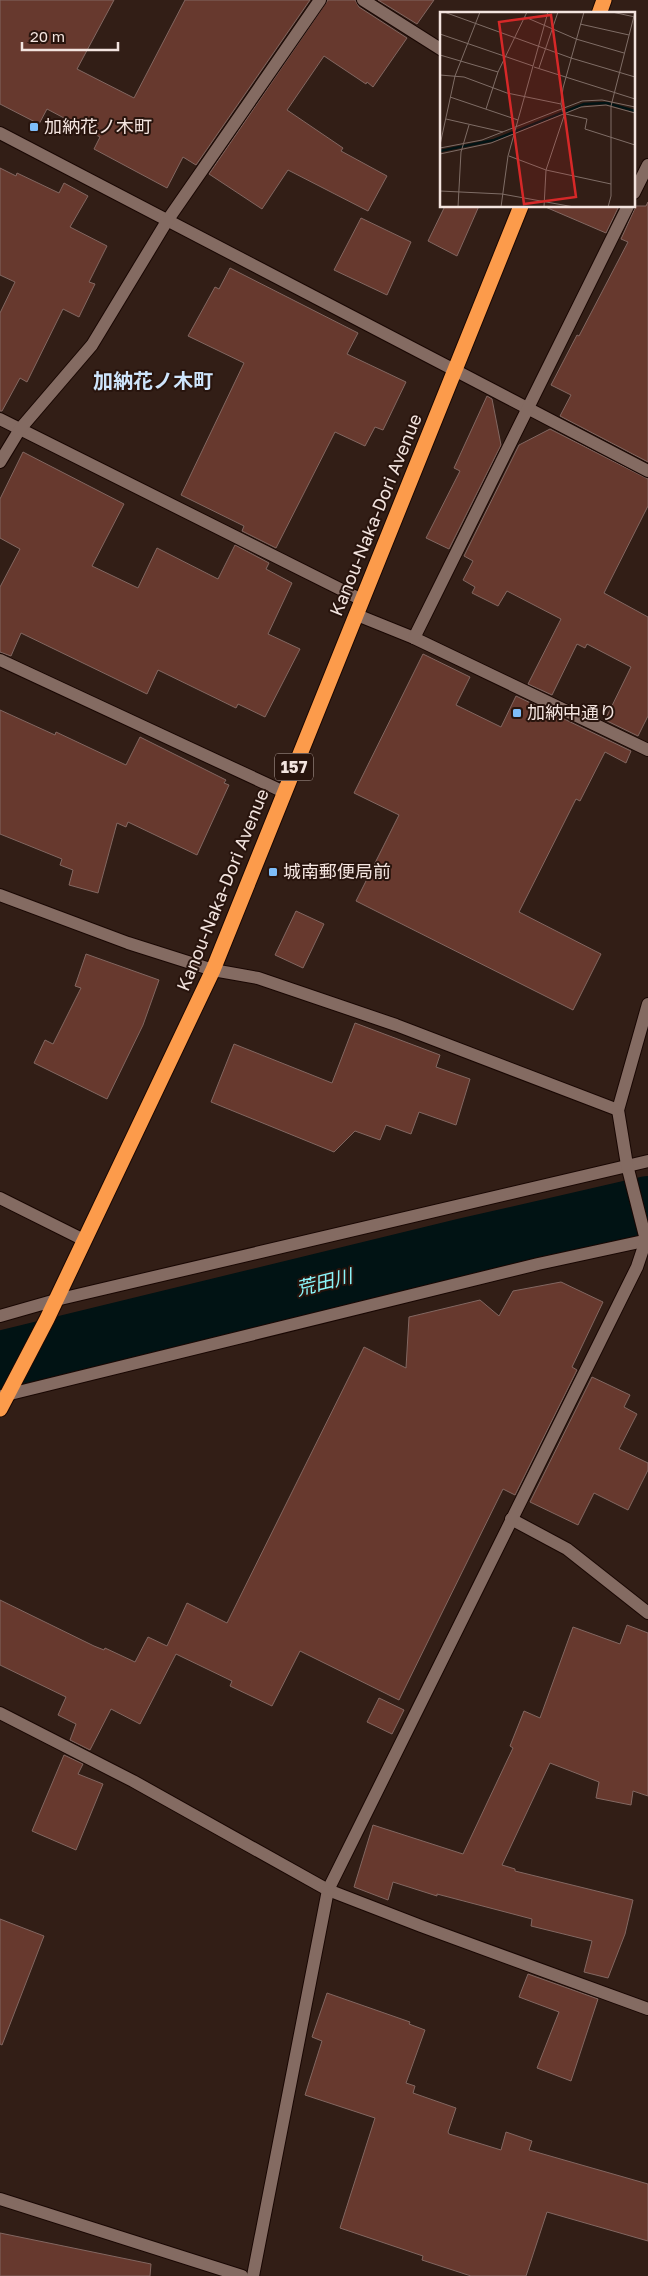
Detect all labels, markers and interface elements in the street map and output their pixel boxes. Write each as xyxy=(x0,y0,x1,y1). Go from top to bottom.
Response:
inset map xyxy=(440,12,636,208)
scale bar xyxy=(22,20,119,52)
text: 20 m xyxy=(30,27,65,45)
place label: 加納花ノ木町 xyxy=(44,115,152,137)
marker: 加納花ノ木町 xyxy=(28,121,40,133)
district label: 加納花ノ木町 xyxy=(93,368,213,392)
street label: Kanou-Naka-Dori Avenue xyxy=(324,410,426,619)
place label: 加納中通り xyxy=(527,701,617,723)
marker: 加納中通り xyxy=(511,707,523,719)
road number: 157 xyxy=(275,754,313,780)
street label: Kanou-Naka-Dori Avenue xyxy=(171,785,273,994)
place label: 城南郵便局前 xyxy=(283,860,391,882)
marker: 城南郵便局前 xyxy=(267,866,279,878)
water label: 荒田川 xyxy=(293,1263,356,1300)

